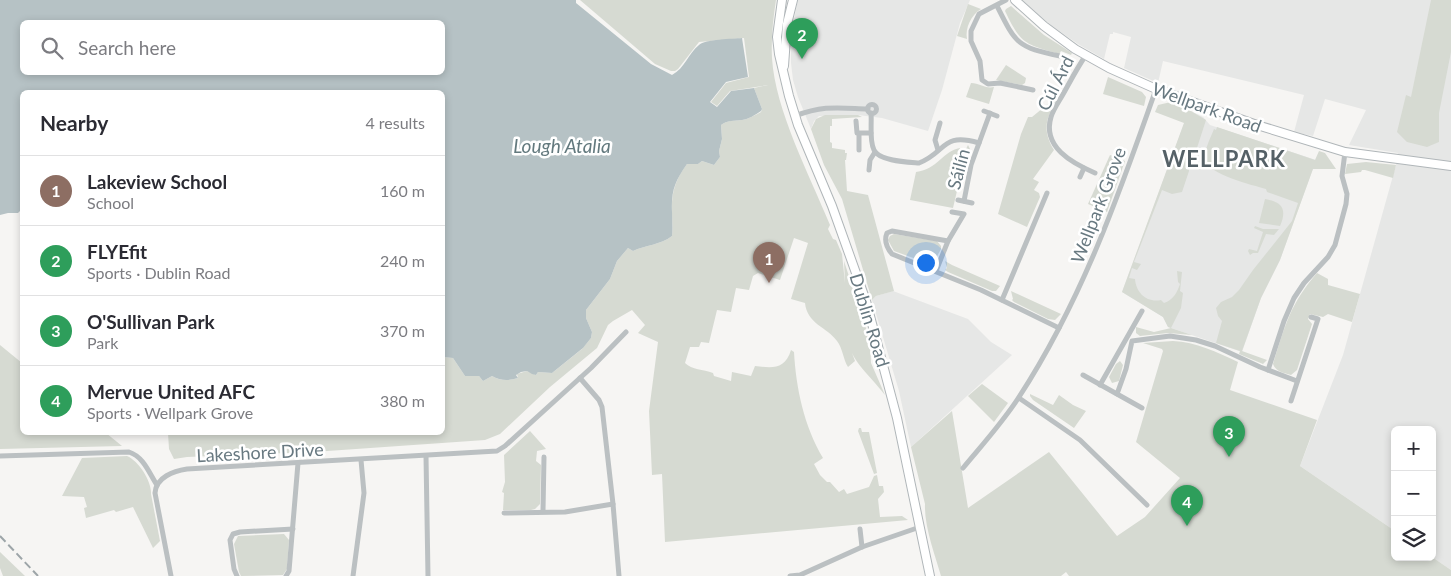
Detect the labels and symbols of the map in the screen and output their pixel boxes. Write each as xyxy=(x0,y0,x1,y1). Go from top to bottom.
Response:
pin: 2 xyxy=(786,18,818,59)
street label: Cúl Árd xyxy=(1032,52,1078,114)
street label: Wellpark Road xyxy=(1149,77,1265,137)
water label: Lough Atalia xyxy=(513,134,611,157)
street label: Wellpark Grove xyxy=(1066,144,1130,266)
district label: WELLPARK xyxy=(1162,145,1286,172)
street label: Sáilín xyxy=(942,146,974,192)
pin: 1 xyxy=(753,242,785,283)
your location xyxy=(913,250,939,276)
street label: Dublin Road xyxy=(845,270,895,370)
pin: 3 xyxy=(1213,416,1245,457)
street label: Lakeshore Drive xyxy=(196,438,324,466)
pin: 4 xyxy=(1171,485,1203,526)

